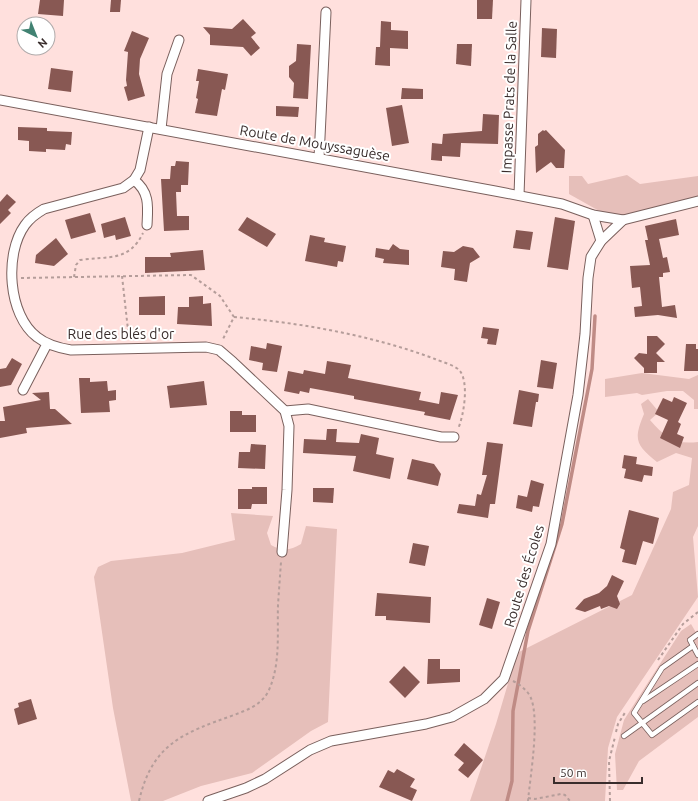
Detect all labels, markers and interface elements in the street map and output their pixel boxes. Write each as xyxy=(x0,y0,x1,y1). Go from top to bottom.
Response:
north arrow xyxy=(16,16,56,56)
street label: Impasse Prats de la Salle xyxy=(498,20,520,174)
text: N xyxy=(36,36,50,51)
street label: Route de Mouyssaguèse xyxy=(239,122,391,164)
street label: Rue des blés d'or xyxy=(68,326,175,342)
street label: Route des Écoles xyxy=(500,522,547,629)
scale bar xyxy=(554,759,642,785)
text: 50 m xyxy=(560,766,587,779)

